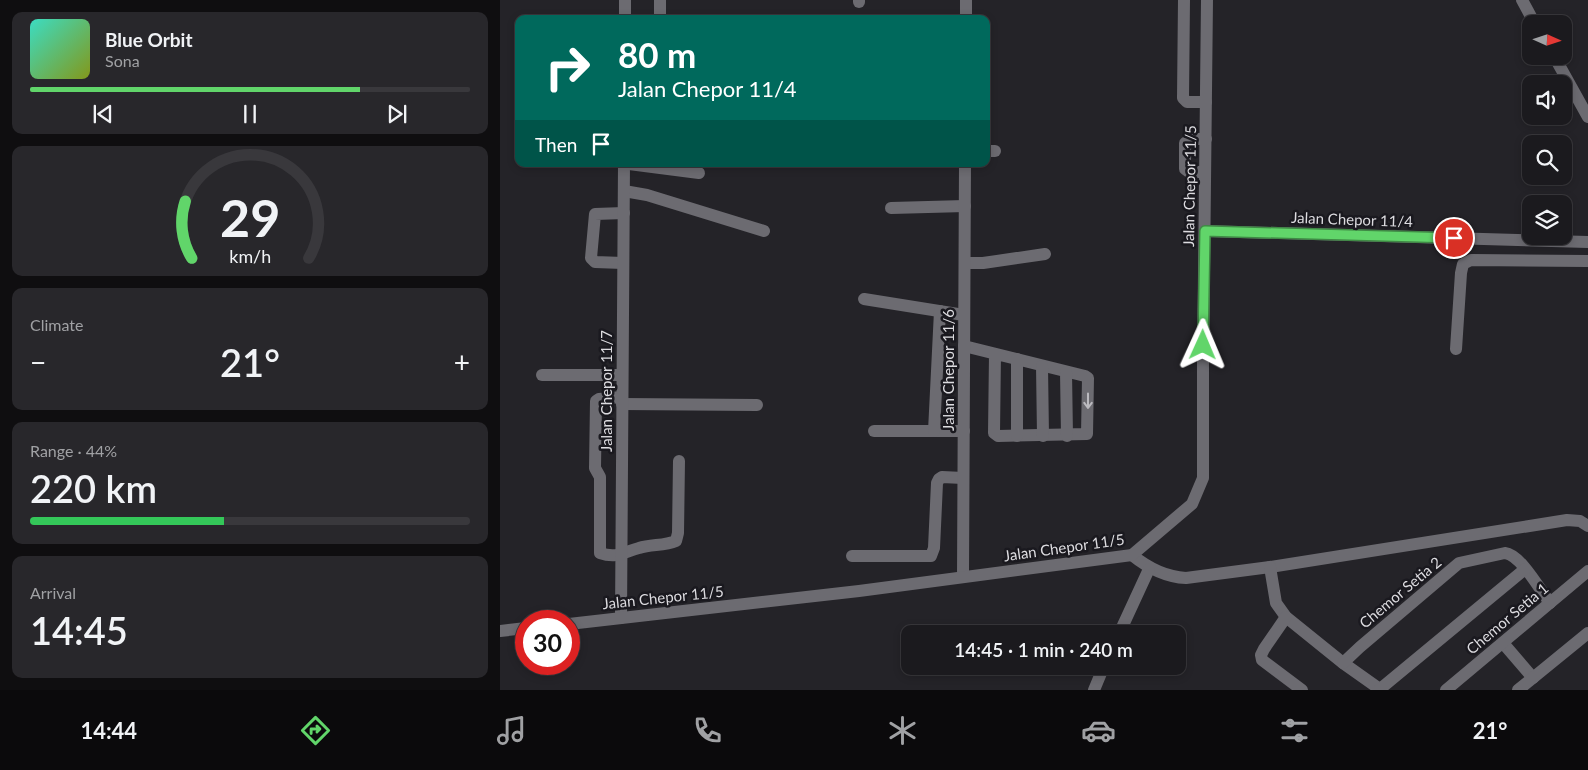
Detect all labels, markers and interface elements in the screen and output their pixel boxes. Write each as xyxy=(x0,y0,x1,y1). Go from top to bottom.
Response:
north arrow xyxy=(1522,15,1572,65)
map controls xyxy=(1522,15,1572,245)
text: Blue Orbit xyxy=(105,28,193,51)
text: 80 m xyxy=(618,33,696,75)
icon: right xyxy=(535,35,600,100)
text: Sona xyxy=(105,51,140,70)
text: Jalan Chepor 11/4 xyxy=(618,75,797,102)
button: sound xyxy=(1522,75,1572,125)
icon: previous xyxy=(89,100,117,128)
icon: pause xyxy=(236,100,264,128)
icon: next xyxy=(383,100,411,128)
street label: Jalan Chepor 11/5 xyxy=(1179,125,1199,247)
icon: arrive xyxy=(587,130,615,158)
text: Then xyxy=(535,133,577,156)
button: search xyxy=(1522,135,1572,185)
text: 29 xyxy=(220,186,280,248)
button: layers xyxy=(1522,195,1572,245)
street label: Jalan Chepor 11/4 xyxy=(1291,208,1413,230)
pin xyxy=(1433,217,1475,259)
icon: arrive xyxy=(1440,224,1468,252)
text: km/h xyxy=(229,245,271,267)
street label: Jalan Chepor 11/6 xyxy=(939,309,957,431)
text: Climate xyxy=(30,315,83,334)
position arrow xyxy=(1176,318,1228,370)
street label: Jalan Chepor 11/7 xyxy=(597,330,615,452)
text: 21° xyxy=(220,339,280,385)
text: − xyxy=(30,345,46,379)
text: + xyxy=(454,345,470,379)
one-way arrow xyxy=(1083,392,1092,408)
text: Range · 44% xyxy=(30,441,117,460)
text: 220 km xyxy=(30,465,157,511)
street label: Jalan Chepor 11/5 xyxy=(1002,530,1126,564)
street label: Chemor Setia 2 xyxy=(1355,553,1445,631)
street label: Chemor Setia 1 xyxy=(1462,579,1552,657)
street label: Jalan Chepor 11/5 xyxy=(601,582,725,612)
text: Arrival xyxy=(30,583,76,602)
text: 14:45 xyxy=(30,607,128,653)
speed limit sign: 30 xyxy=(515,610,580,675)
text: 14:45 · 1 min · 240 m xyxy=(954,638,1133,661)
icon: directions xyxy=(298,713,333,748)
icon: music xyxy=(494,713,529,748)
icon: phone xyxy=(690,713,725,748)
icon: climate xyxy=(885,713,920,748)
icon: car xyxy=(1081,713,1116,748)
icon: filters xyxy=(1277,713,1312,748)
text: 14:44 xyxy=(80,717,137,744)
text: 21° xyxy=(1473,717,1507,744)

